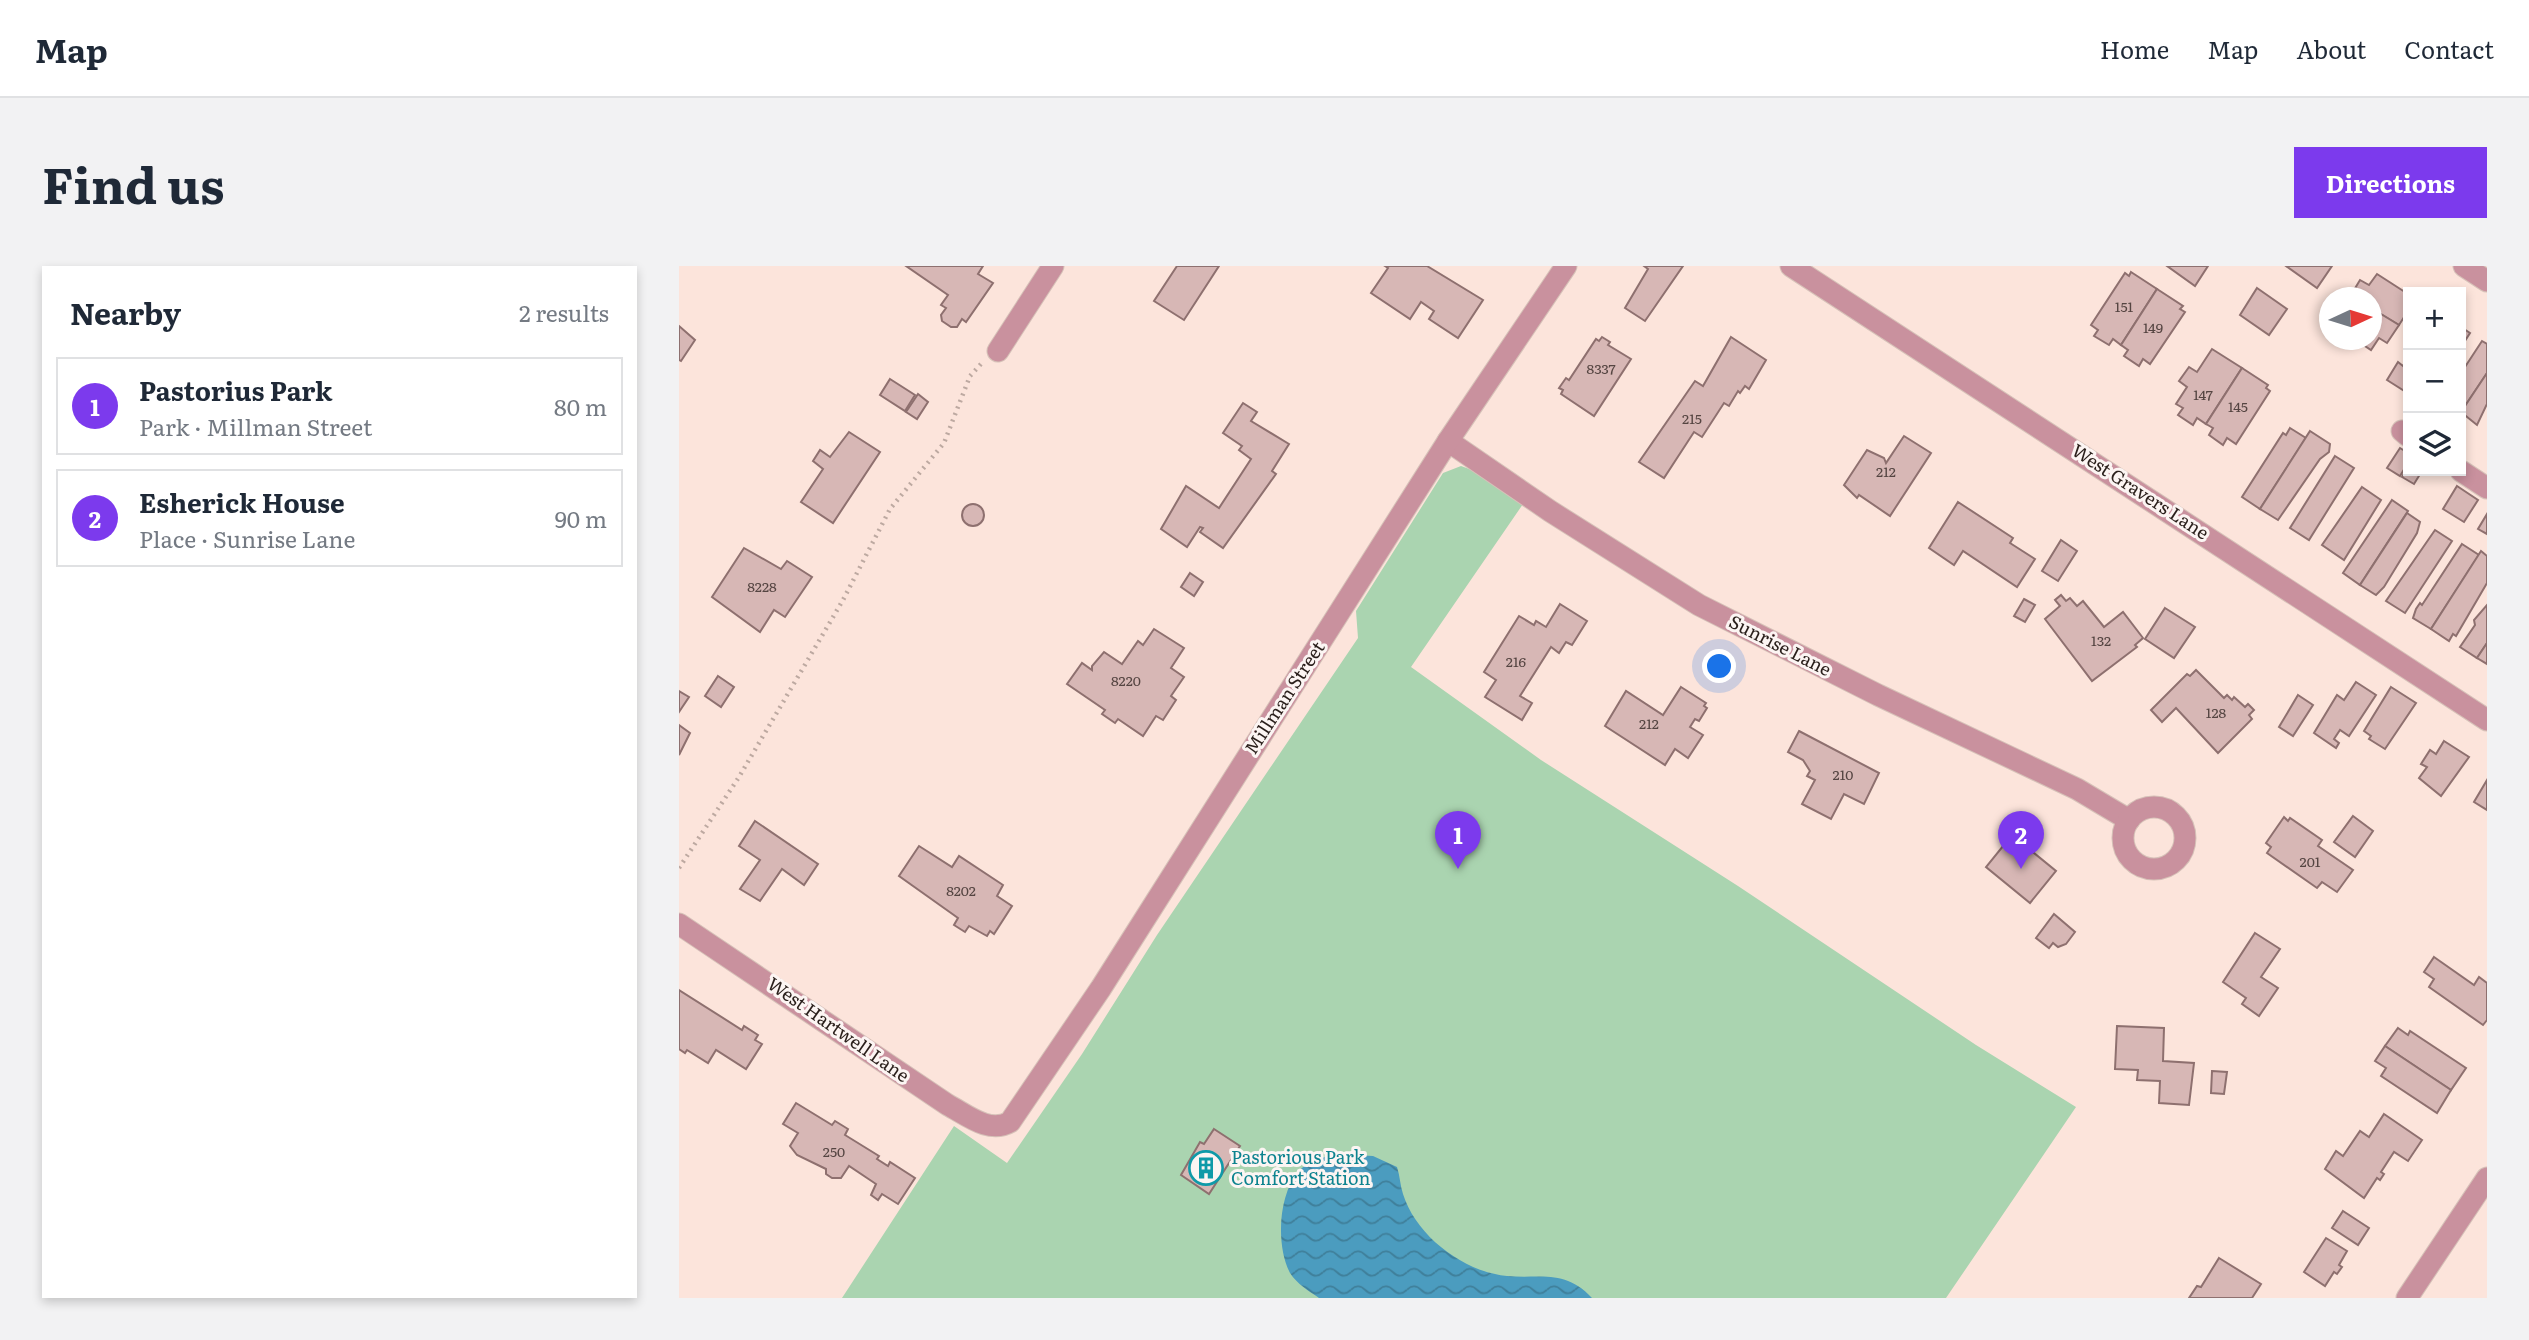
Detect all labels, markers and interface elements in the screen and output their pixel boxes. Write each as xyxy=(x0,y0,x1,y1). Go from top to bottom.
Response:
text: Map xyxy=(35,24,108,73)
text: Home xyxy=(2100,31,2169,66)
text: Map xyxy=(2207,31,2258,66)
text: About xyxy=(2296,31,2366,66)
text: Contact xyxy=(2404,31,2494,66)
text: Find us xyxy=(42,146,225,219)
button: Directions xyxy=(2294,147,2487,218)
north arrow xyxy=(2319,287,2382,350)
map controls xyxy=(2403,287,2466,476)
button: + xyxy=(2403,287,2466,350)
text: Nearby xyxy=(70,290,181,334)
text: 2 results xyxy=(519,295,609,329)
house number: 151 xyxy=(2115,296,2134,316)
house number: 149 xyxy=(2143,317,2163,337)
button: − xyxy=(2403,350,2466,413)
house number: 8337 xyxy=(1586,358,1616,378)
text: Pastorius Park xyxy=(139,370,333,409)
house number: 147 xyxy=(2193,384,2213,404)
text: 1 xyxy=(90,389,100,423)
text: 80 m xyxy=(554,389,607,423)
house number: 145 xyxy=(2228,396,2248,416)
house number: 215 xyxy=(1682,408,1702,428)
text: Park · Millman Street xyxy=(139,409,372,443)
button: layers xyxy=(2403,413,2466,476)
street label: West Gravers Lane xyxy=(2067,436,2215,545)
house number: 212 xyxy=(1876,461,1896,481)
text: Esherick House xyxy=(139,482,345,521)
text: 2 xyxy=(89,501,101,535)
text: 90 m xyxy=(555,501,607,535)
text: Place · Sunrise Lane xyxy=(139,521,355,555)
house number: 8228 xyxy=(747,576,777,596)
street label: Sunrise Lane xyxy=(1725,607,1836,682)
house number: 132 xyxy=(2091,630,2111,650)
street label: Millman Street xyxy=(1237,635,1331,759)
your location xyxy=(1702,649,1736,683)
house number: 216 xyxy=(1506,651,1527,671)
house number: 8220 xyxy=(1111,670,1141,690)
house number: 128 xyxy=(2206,702,2227,722)
house number: 212 xyxy=(1639,713,1659,733)
house number: 210 xyxy=(1833,764,1853,784)
pin: 1 xyxy=(1435,811,1481,869)
pin: 2 xyxy=(1998,811,2044,869)
house number: 201 xyxy=(2300,851,2321,871)
house number: 8202 xyxy=(946,880,976,900)
street label: West Hartwell Lane xyxy=(762,970,915,1088)
house number: 250 xyxy=(823,1141,845,1161)
place label: Pastorious Park Comfort Station xyxy=(1231,1143,1370,1191)
building icon: Pastorious Park Comfort Station xyxy=(1187,1149,1225,1187)

